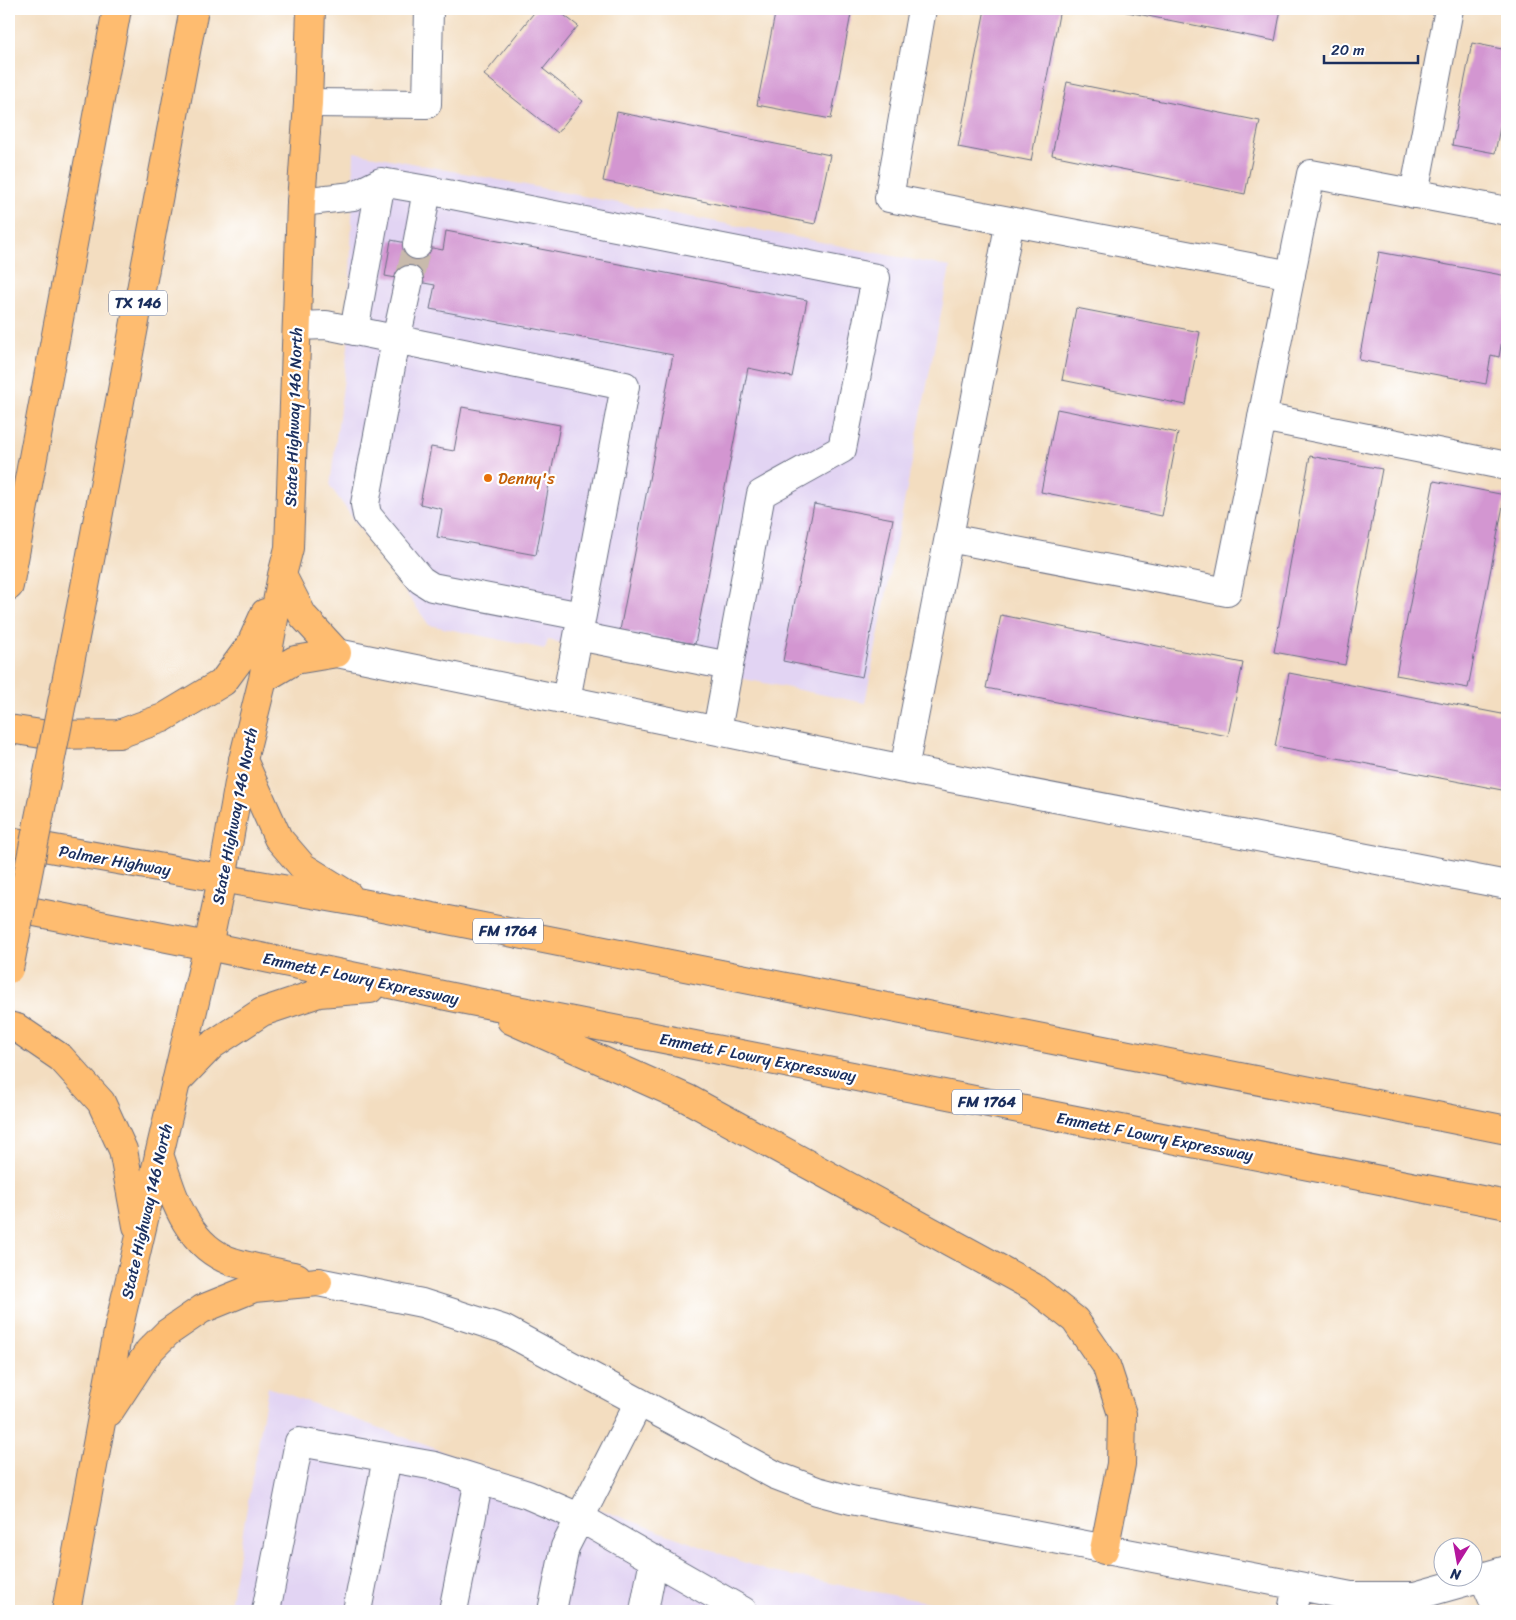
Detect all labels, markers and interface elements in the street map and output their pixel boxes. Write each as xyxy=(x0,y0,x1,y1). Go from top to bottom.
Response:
scale bar xyxy=(1324,32,1417,64)
text: 20 m xyxy=(1331,37,1365,63)
road number: TX 146 xyxy=(109,290,167,316)
street label: State Highway 146 North xyxy=(276,327,311,507)
place label: Denny's xyxy=(498,464,555,493)
marker: Denny's xyxy=(482,472,494,484)
street label: State Highway 146 North xyxy=(203,725,266,907)
street label: Palmer Highway xyxy=(57,836,174,885)
road number: FM 1764 xyxy=(473,918,543,944)
street label: Emmett F Lowry Expressway xyxy=(260,944,462,1014)
street label: Emmett F Lowry Expressway xyxy=(657,1024,859,1091)
road number: FM 1764 xyxy=(952,1090,1022,1114)
street label: Emmett F Lowry Expressway xyxy=(1054,1103,1256,1170)
street label: State Highway 146 North xyxy=(112,1120,181,1302)
north arrow xyxy=(1434,1538,1484,1588)
text: N xyxy=(1448,1561,1464,1588)

